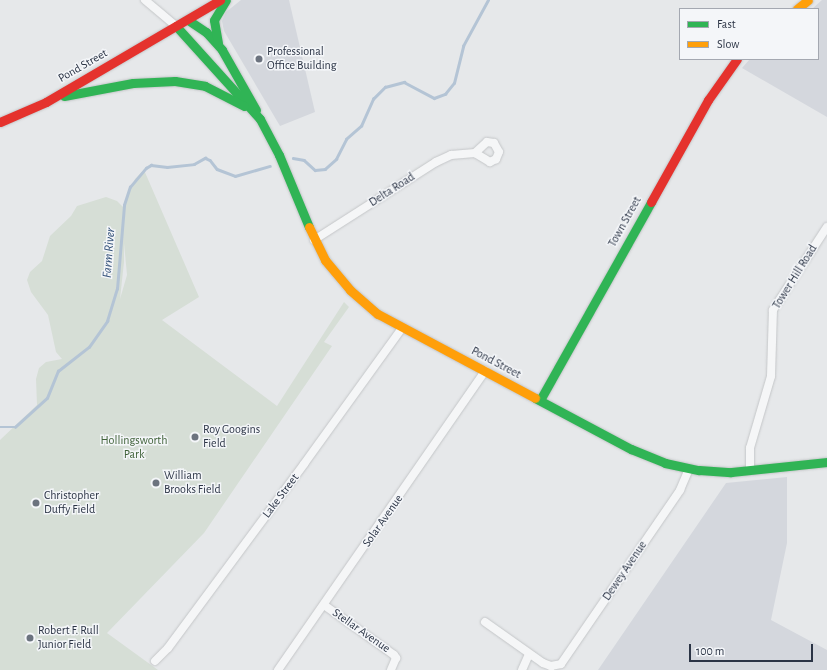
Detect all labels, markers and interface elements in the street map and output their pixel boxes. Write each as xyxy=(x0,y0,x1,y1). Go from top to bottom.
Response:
legend xyxy=(679,8,819,60)
text: Fast xyxy=(717,18,736,30)
text: Slow xyxy=(717,38,739,50)
place label: Professional Office Building xyxy=(267,45,337,73)
street label: Pond Street xyxy=(56,46,110,86)
marker: Professional Office Building xyxy=(254,54,264,64)
street label: Delta Road xyxy=(366,170,418,210)
street label: Town Street xyxy=(605,194,645,250)
water label: Farm River xyxy=(100,227,120,279)
street label: Tower Hill Road xyxy=(770,242,820,312)
street label: Pond Street xyxy=(469,344,523,382)
place label: Roy Googins Field xyxy=(203,423,260,451)
marker: Roy Googins Field xyxy=(190,432,200,442)
park label: Hollingsworth Park xyxy=(101,434,167,462)
place label: William Brooks Field xyxy=(164,469,221,497)
street label: Lake Street xyxy=(260,471,302,521)
marker: William Brooks Field xyxy=(151,478,161,488)
place label: Christopher Duffy Field xyxy=(44,489,99,517)
street label: Solar Avenue xyxy=(360,492,406,550)
marker: Christopher Duffy Field xyxy=(31,498,41,508)
street label: Dewey Avenue xyxy=(600,538,650,604)
street label: Stellar Avenue xyxy=(329,606,393,656)
place label: Robert F. Rull Junior Field xyxy=(38,624,99,652)
marker: Robert F. Rull Junior Field xyxy=(25,633,35,643)
scale bar xyxy=(691,636,815,662)
text: 100 m xyxy=(696,645,724,657)

